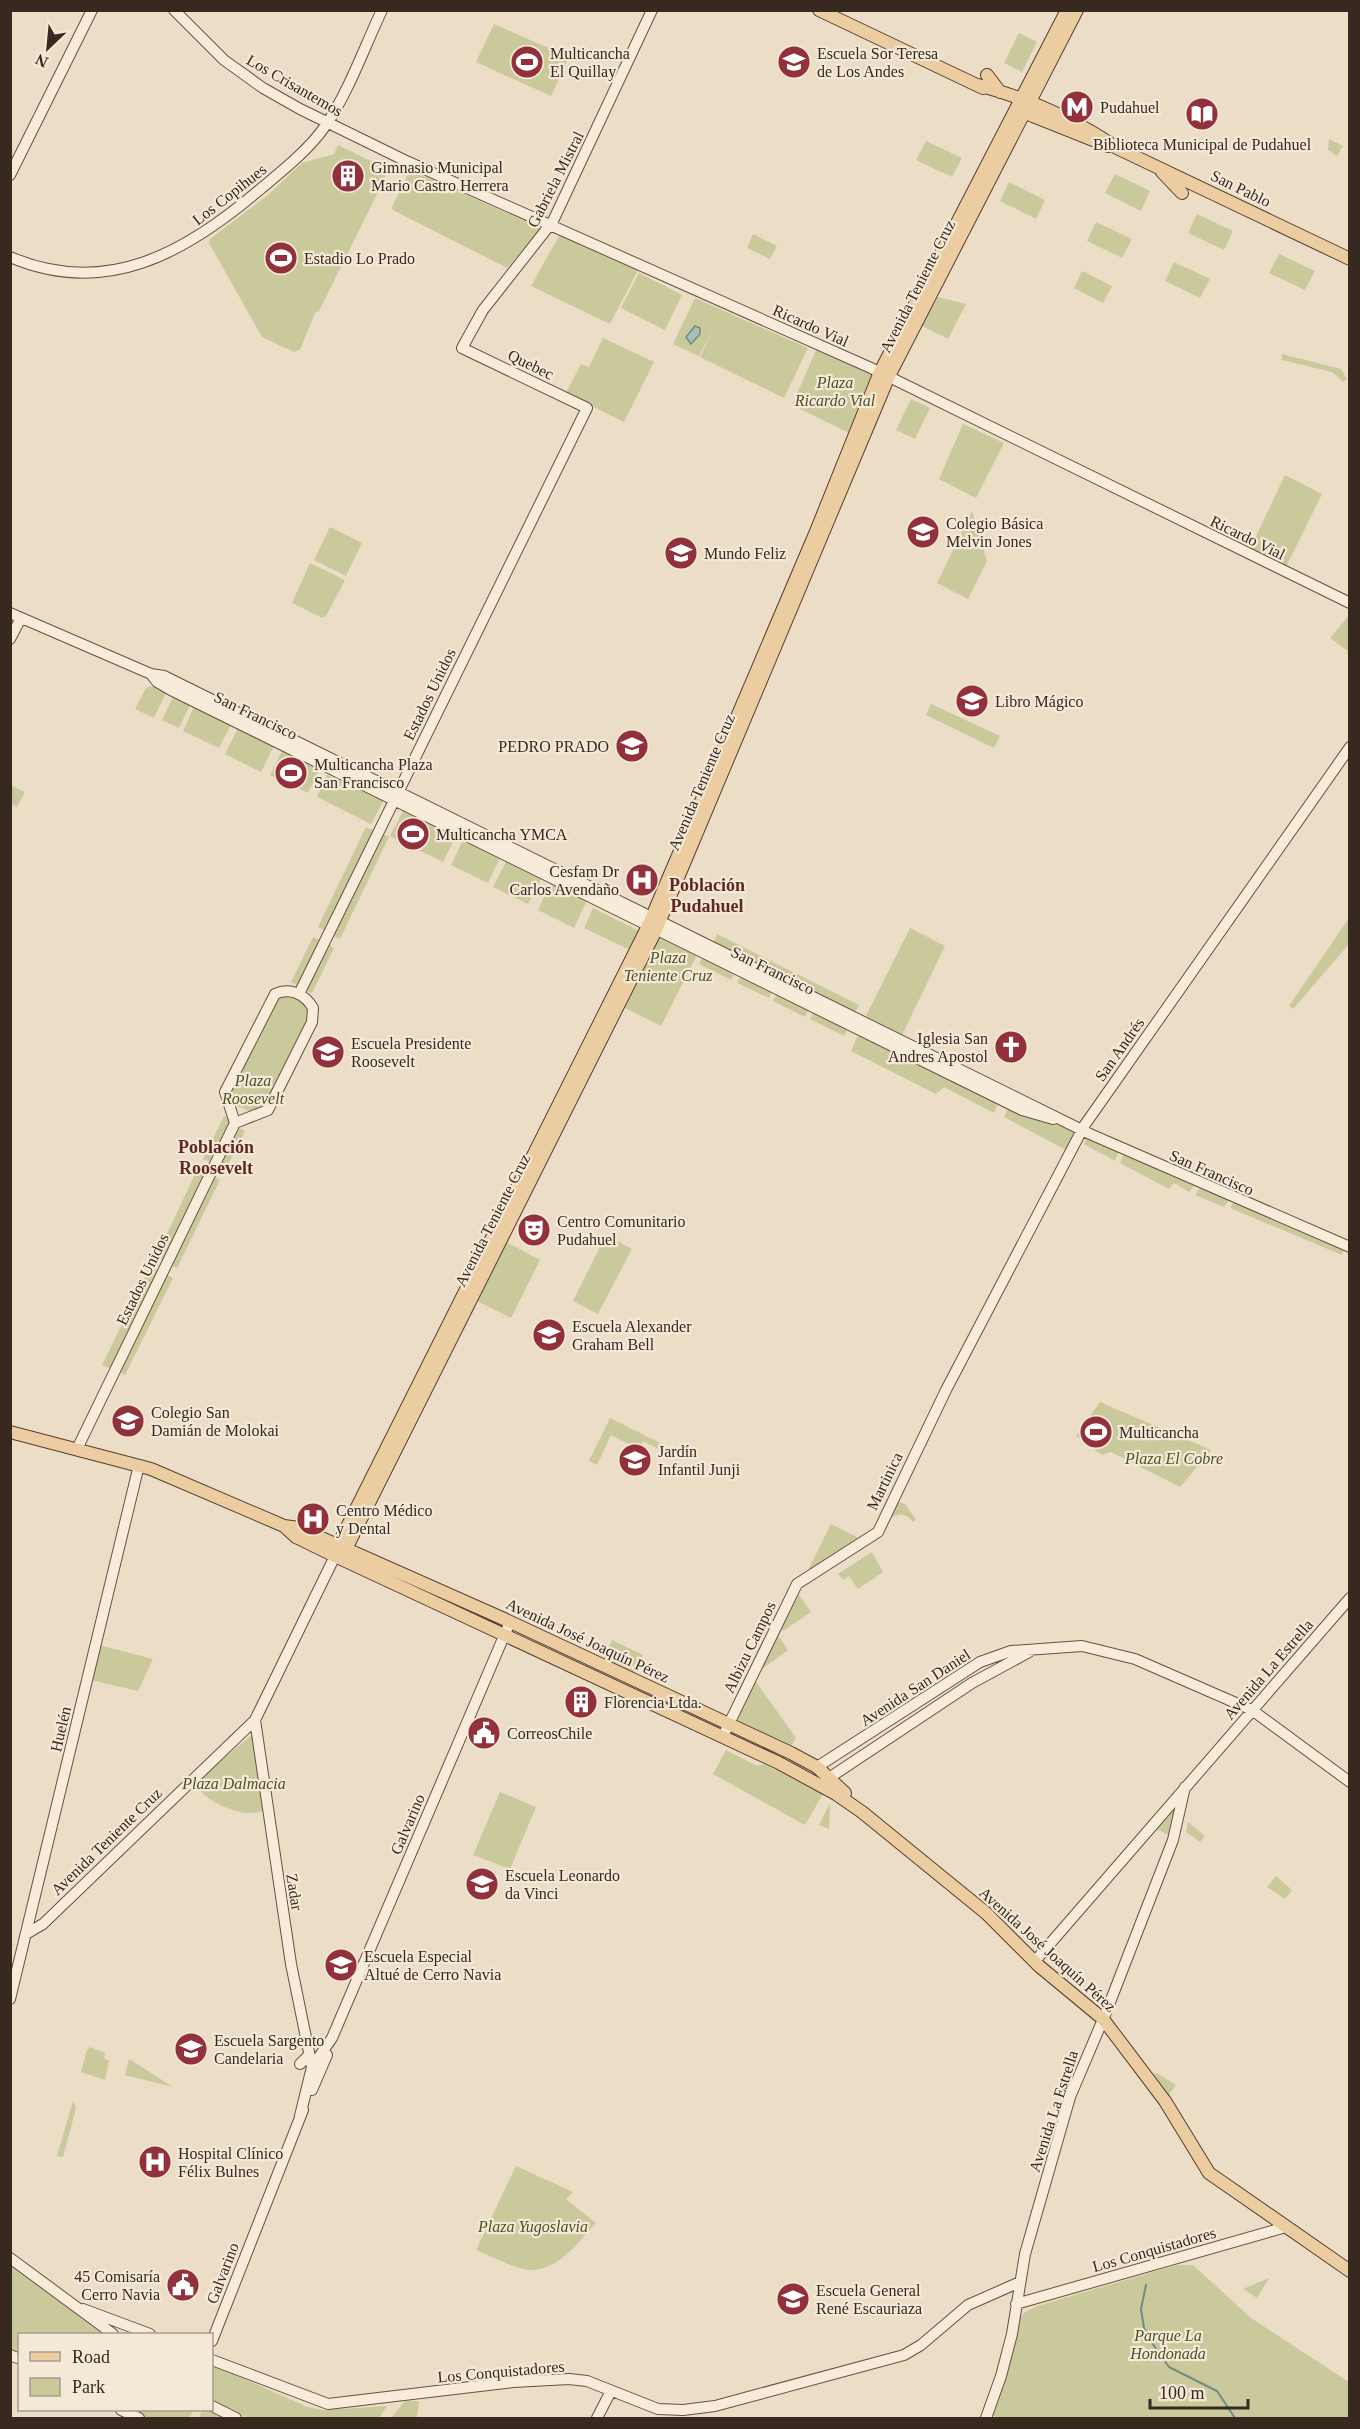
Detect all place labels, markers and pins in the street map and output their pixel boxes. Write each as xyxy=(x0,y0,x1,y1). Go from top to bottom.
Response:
sports icon: Multicancha El Quillay xyxy=(509,44,545,80)
school or university icon: Escuela Sor Teresa de Los Andes xyxy=(776,44,812,80)
place label: Multicancha El Quillay xyxy=(550,45,630,81)
place label: Escuela Sor Teresa de Los Andes xyxy=(817,45,938,80)
metro station icon: Pudahuel xyxy=(1059,89,1095,125)
library icon: Biblioteca Municipal de Pudahuel xyxy=(1184,96,1220,132)
place label: Pudahuel xyxy=(1100,99,1160,116)
place label: Biblioteca Municipal de Pudahuel xyxy=(1093,136,1312,154)
building icon: Gimnasio Municipal Mario Castro Herrera xyxy=(330,158,366,194)
place label: Gimnasio Municipal Mario Castro Herrera xyxy=(371,159,509,194)
sports icon: Estadio Lo Prado xyxy=(263,240,299,276)
place label: Estadio Lo Prado xyxy=(304,250,415,267)
school or university icon: Colegio Básica Melvin Jones xyxy=(905,514,941,550)
place label: Colegio Básica Melvin Jones xyxy=(946,515,1043,550)
school or university icon: Mundo Feliz xyxy=(663,535,699,571)
place label: Mundo Feliz xyxy=(704,545,786,562)
school or university icon: Libro Mágico xyxy=(954,683,990,719)
place label: Libro Mágico xyxy=(995,693,1083,711)
school or university icon: PEDRO PRADO xyxy=(614,728,650,764)
place label: PEDRO PRADO xyxy=(498,738,609,755)
sports icon: Multicancha Plaza San Francisco xyxy=(273,755,309,791)
place label: Multicancha Plaza San Francisco xyxy=(314,756,433,791)
sports icon: Multicancha YMCA xyxy=(395,816,431,852)
place label: Multicancha YMCA xyxy=(436,826,568,843)
hospital icon: Cesfam Dr Carlos Avendaño xyxy=(624,862,660,898)
place label: Cesfam Dr Carlos Avendaño xyxy=(510,863,620,898)
church icon: Iglesia San Andres Apostol xyxy=(993,1029,1029,1065)
place label: Iglesia San Andres Apostol xyxy=(888,1030,989,1066)
school or university icon: Escuela Presidente Roosevelt xyxy=(310,1034,346,1070)
place label: Escuela Presidente Roosevelt xyxy=(351,1035,471,1070)
theatre icon: Centro Comunitario Pudahuel xyxy=(516,1212,552,1248)
place label: Centro Comunitario Pudahuel xyxy=(557,1213,685,1248)
school or university icon: Escuela Alexander Graham Bell xyxy=(531,1317,567,1353)
place label: Escuela Alexander Graham Bell xyxy=(572,1318,692,1353)
school or university icon: Colegio San Damián de Molokai xyxy=(110,1403,146,1439)
place label: Colegio San Damián de Molokai xyxy=(151,1404,280,1439)
sports icon: Multicancha xyxy=(1078,1414,1114,1450)
place label: Multicancha xyxy=(1119,1424,1199,1441)
school or university icon: Jardín Infantil Junji xyxy=(617,1442,653,1478)
place label: Jardín Infantil Junji xyxy=(658,1443,741,1479)
hospital icon: Centro Médico y Dental xyxy=(295,1501,331,1537)
place label: Centro Médico y Dental xyxy=(336,1502,432,1538)
building icon: Florencia Ltda. xyxy=(563,1684,599,1720)
place label: Florencia Ltda. xyxy=(604,1694,702,1711)
public building icon: CorreosChile xyxy=(466,1715,502,1751)
place label: CorreosChile xyxy=(507,1725,592,1742)
school or university icon: Escuela Leonardo da Vinci xyxy=(464,1866,500,1902)
place label: Escuela Leonardo da Vinci xyxy=(505,1867,620,1902)
school or university icon: Escuela Especial Altué de Cerro Navia xyxy=(323,1947,359,1983)
place label: Escuela Especial Altué de Cerro Navia xyxy=(364,1948,501,1983)
school or university icon: Escuela Sargento Candelaria xyxy=(173,2031,209,2067)
place label: Escuela Sargento Candelaria xyxy=(214,2032,324,2067)
hospital icon: Hospital Clínico Félix Bulnes xyxy=(137,2144,173,2180)
place label: Hospital Clínico Félix Bulnes xyxy=(178,2145,283,2180)
public building icon: 45 Comisaría Cerro Navia xyxy=(165,2267,201,2303)
place label: 45 Comisaría Cerro Navia xyxy=(74,2268,160,2303)
school or university icon: Escuela General René Escauriaza xyxy=(775,2281,811,2317)
place label: Escuela General René Escauriaza xyxy=(816,2282,922,2317)

